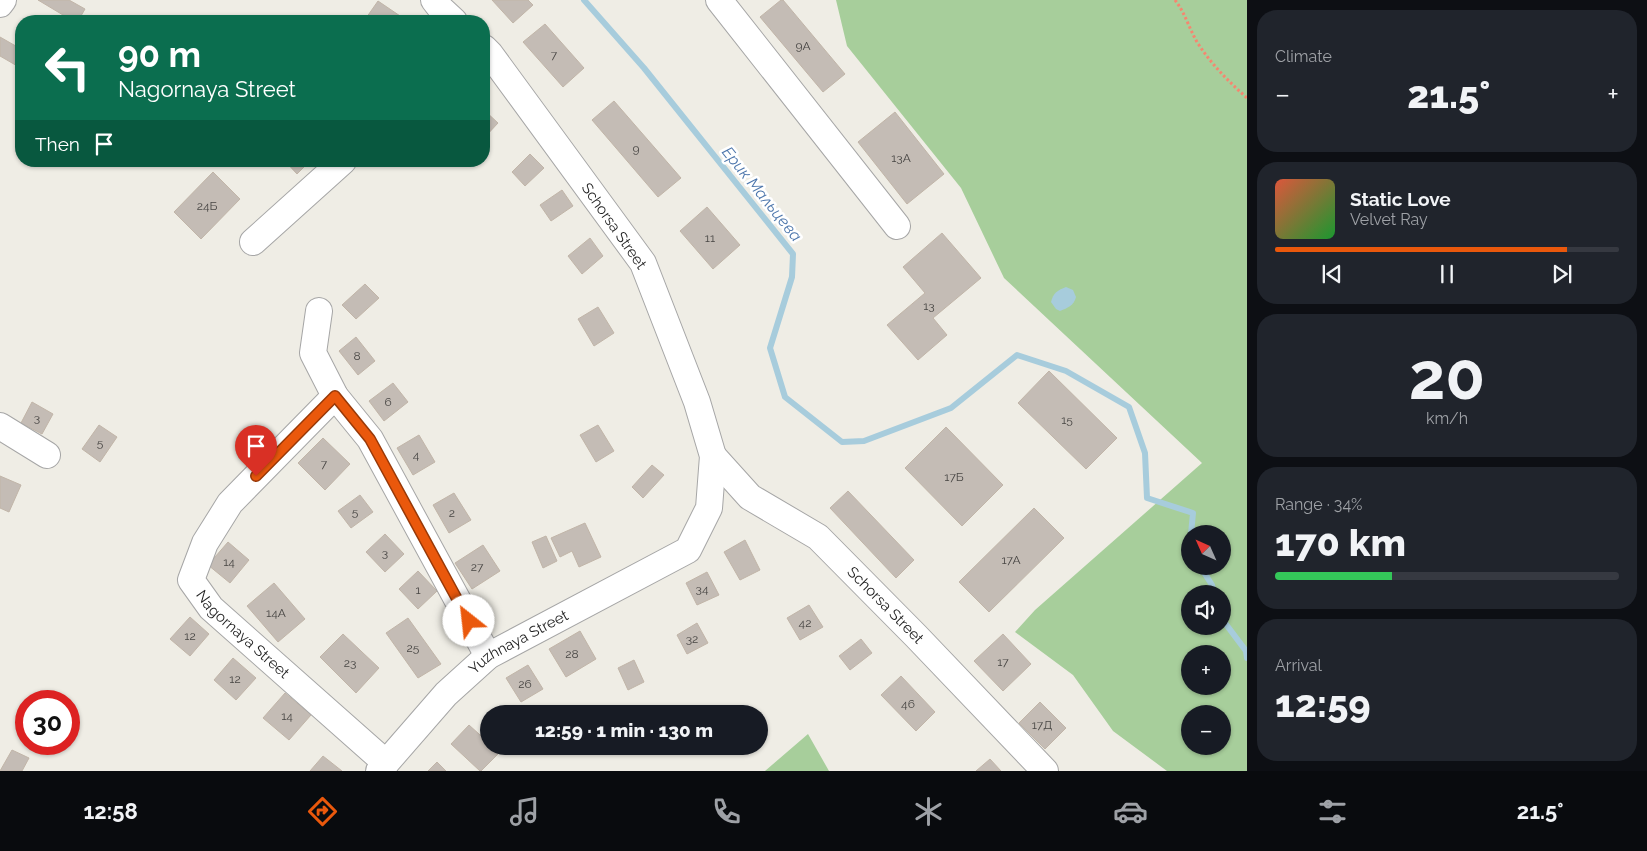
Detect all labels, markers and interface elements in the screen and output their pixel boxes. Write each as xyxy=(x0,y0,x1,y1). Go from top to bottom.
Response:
text: 90 m xyxy=(118,34,201,75)
icon: left xyxy=(35,35,100,100)
house number: 9А xyxy=(795,39,811,53)
text: Climate xyxy=(1275,47,1332,66)
house number: 7 xyxy=(551,48,558,62)
text: 21.5° xyxy=(1407,72,1490,117)
text: Nagornaya Street xyxy=(118,76,296,102)
text: − xyxy=(1275,78,1290,111)
text: + xyxy=(1607,78,1619,111)
icon: arrive xyxy=(90,130,118,158)
text: Then xyxy=(35,133,80,155)
house number: 9 xyxy=(632,142,640,156)
water label: Ерик Мальцева xyxy=(718,143,806,246)
house number: 13А xyxy=(891,151,911,165)
street label: Schorsa Street xyxy=(578,179,650,273)
text: Static Love xyxy=(1350,188,1451,210)
house number: 24Б xyxy=(197,199,217,213)
text: Velvet Ray xyxy=(1350,210,1428,229)
house number: 11 xyxy=(705,231,715,245)
icon: previous xyxy=(1318,260,1346,288)
icon: pause xyxy=(1433,260,1461,288)
icon: next xyxy=(1548,260,1576,288)
house number: 13 xyxy=(923,299,935,313)
text: 20 xyxy=(1409,338,1485,414)
house number: 8 xyxy=(353,349,361,363)
house number: 6 xyxy=(384,395,392,409)
text: km/h xyxy=(1426,409,1468,428)
house number: 3 xyxy=(34,411,40,425)
house number: 15 xyxy=(1061,413,1073,427)
pin xyxy=(235,425,277,476)
icon: arrive xyxy=(242,432,270,460)
house number: 5 xyxy=(97,436,104,450)
house number: 4 xyxy=(413,448,420,462)
house number: 7 xyxy=(321,457,328,471)
house number: 17Б xyxy=(944,470,964,484)
text: Range · 34% xyxy=(1275,495,1363,514)
house number: 5 xyxy=(352,505,359,519)
house number: 2 xyxy=(449,506,455,520)
text: 170 km xyxy=(1275,520,1406,565)
north arrow xyxy=(1181,525,1231,575)
map controls xyxy=(1181,525,1231,755)
house number: 3 xyxy=(382,546,388,560)
house number: 17А xyxy=(1001,553,1021,567)
house number: 14 xyxy=(223,555,235,569)
house number: 27 xyxy=(471,560,484,574)
street label: Schorsa Street xyxy=(843,563,927,647)
house number: 34 xyxy=(696,582,709,596)
house number: 1 xyxy=(415,583,421,597)
button: sound xyxy=(1181,585,1231,635)
street label: Nagornaya Street xyxy=(192,587,293,682)
position arrow xyxy=(442,594,494,646)
house number: 14А xyxy=(266,606,286,620)
street label: Yuzhnaya Street xyxy=(465,606,571,678)
house number: 42 xyxy=(799,616,811,630)
house number: 12 xyxy=(184,629,196,643)
house number: 32 xyxy=(686,632,698,646)
house number: 25 xyxy=(407,641,420,655)
button: + xyxy=(1181,645,1231,695)
house number: 28 xyxy=(565,647,579,661)
house number: 17 xyxy=(997,655,1009,669)
house number: 23 xyxy=(344,656,356,670)
text: Arrival xyxy=(1275,656,1322,675)
house number: 12 xyxy=(229,672,241,686)
house number: 26 xyxy=(518,677,532,691)
text: 12:59 xyxy=(1275,681,1371,726)
speed limit sign: 30 xyxy=(15,690,80,755)
house number: 46 xyxy=(901,697,915,711)
button: − xyxy=(1181,705,1231,755)
house number: 14 xyxy=(281,709,293,723)
house number: 17Д xyxy=(1032,718,1052,732)
text: 12:59 · 1 min · 130 m xyxy=(535,719,713,741)
icon: directions xyxy=(305,794,340,829)
icon: music xyxy=(507,794,542,829)
icon: phone xyxy=(709,794,744,829)
icon: climate xyxy=(911,794,946,829)
icon: car xyxy=(1113,794,1148,829)
icon: filters xyxy=(1315,794,1350,829)
text: 12:58 xyxy=(84,798,138,824)
text: 21.5° xyxy=(1517,798,1563,824)

